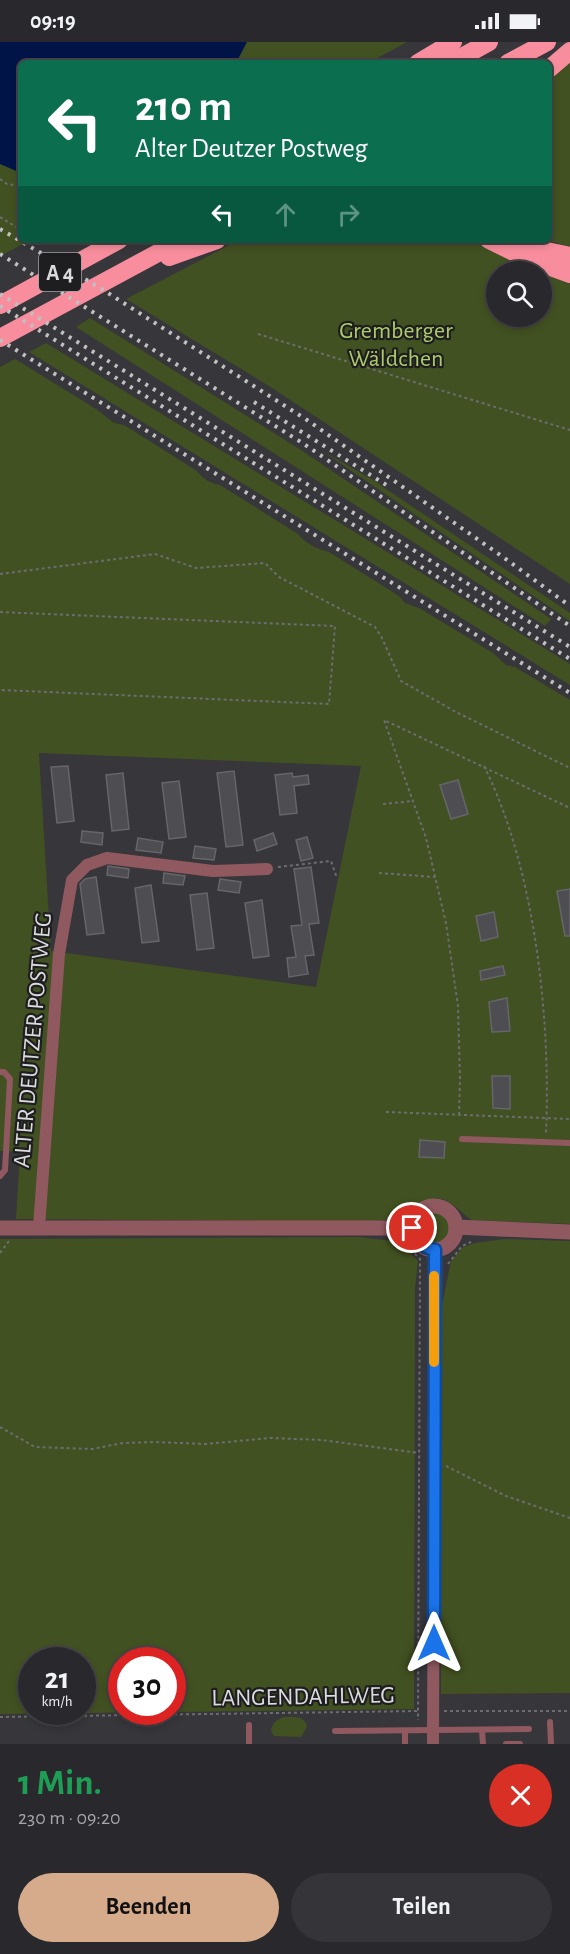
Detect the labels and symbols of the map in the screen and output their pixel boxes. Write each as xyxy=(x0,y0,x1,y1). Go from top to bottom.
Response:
road number: A 4 xyxy=(39,253,81,291)
park label: Gremberger Wäldchen xyxy=(339,319,453,371)
street label: ALTER DEUTZER POSTWEG xyxy=(10,911,56,1169)
pin xyxy=(386,1202,437,1253)
position arrow xyxy=(402,1611,466,1675)
speed limit sign: 30 xyxy=(108,1647,186,1725)
street label: LANGENDAHLWEG xyxy=(211,1683,395,1711)

